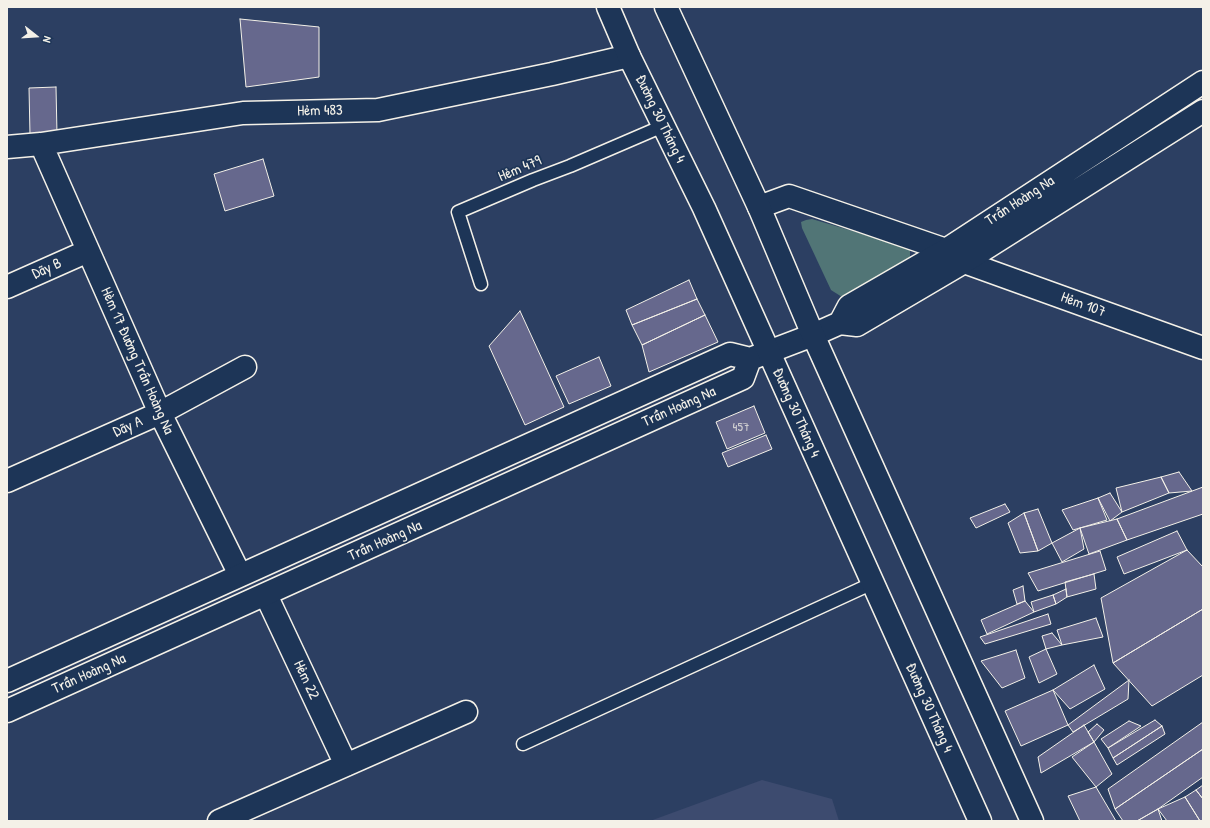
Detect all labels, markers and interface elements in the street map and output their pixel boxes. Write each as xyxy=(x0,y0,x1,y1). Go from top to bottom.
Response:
north arrow xyxy=(16,16,56,56)
text: N xyxy=(40,35,55,44)
street label: Đường 30 Tháng 4 xyxy=(631,72,689,166)
street label: Hẻm 483 xyxy=(297,102,343,120)
street label: Hẻm 479 xyxy=(496,152,544,186)
street label: Trần Hoàng Na xyxy=(982,172,1058,230)
street label: Dãy B xyxy=(29,255,65,283)
street label: Hèm 17 Đường Trần Hoàng Na xyxy=(96,285,178,437)
street label: Hẻm 107 xyxy=(1058,289,1108,321)
street label: Đường 30 Tháng 4 xyxy=(768,366,824,460)
street label: Trần Hoàng Na xyxy=(639,383,719,431)
street label: Dãy A xyxy=(111,413,145,441)
house number: 457 xyxy=(733,420,749,436)
street label: Trần Hoàng Na xyxy=(345,517,425,565)
street label: Trần Hoàng Na xyxy=(49,650,129,698)
street label: Hẻm 22 xyxy=(289,658,323,702)
street label: Đường 30 Tháng 4 xyxy=(901,661,957,755)

